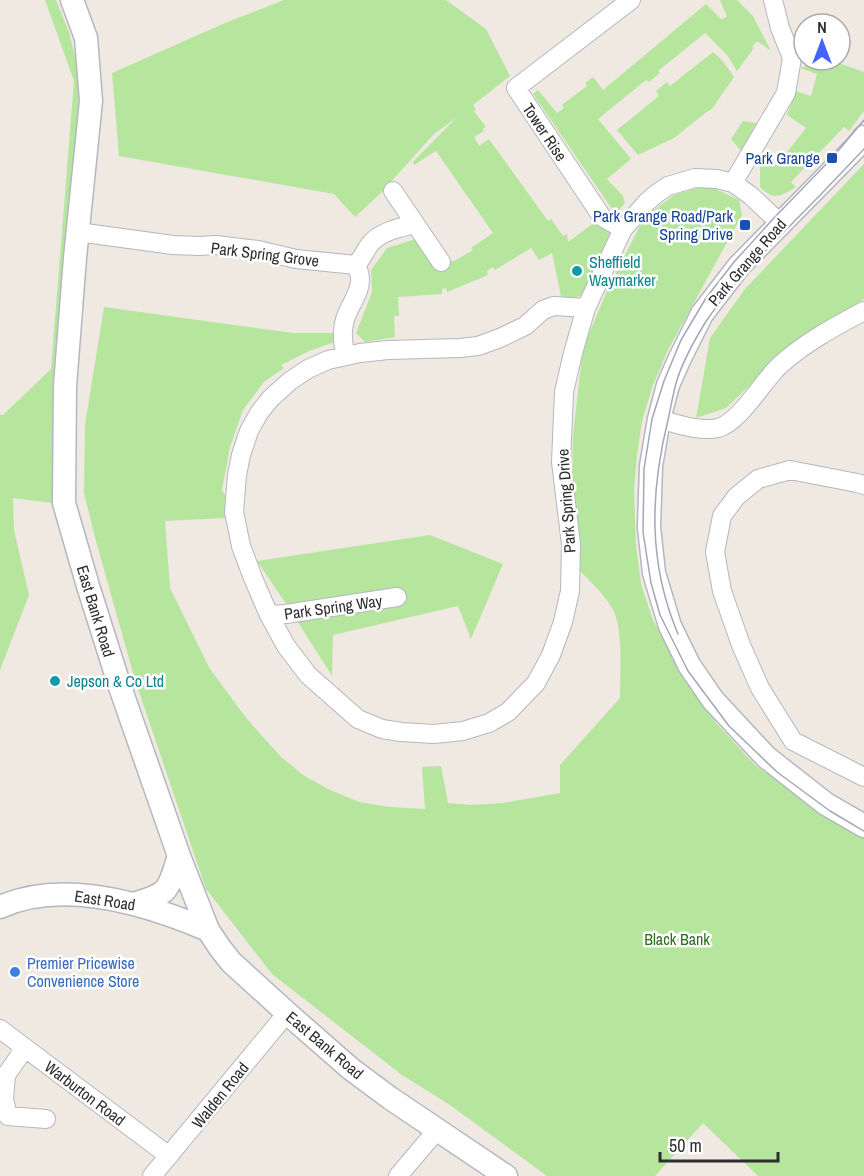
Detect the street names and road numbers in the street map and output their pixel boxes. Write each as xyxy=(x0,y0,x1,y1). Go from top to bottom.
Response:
street label: Tower Rise xyxy=(518,99,572,165)
street label: Park Grange Road xyxy=(703,213,791,311)
street label: Park Spring Grove xyxy=(210,236,320,272)
street label: Park Spring Drive xyxy=(551,448,581,554)
street label: East Bank Road xyxy=(72,562,120,660)
street label: Park Spring Way xyxy=(283,589,384,625)
street label: East Road xyxy=(73,884,137,916)
street label: East Bank Road xyxy=(282,1006,368,1084)
street label: Warburton Road xyxy=(40,1055,130,1131)
street label: Walden Road xyxy=(187,1057,253,1133)

